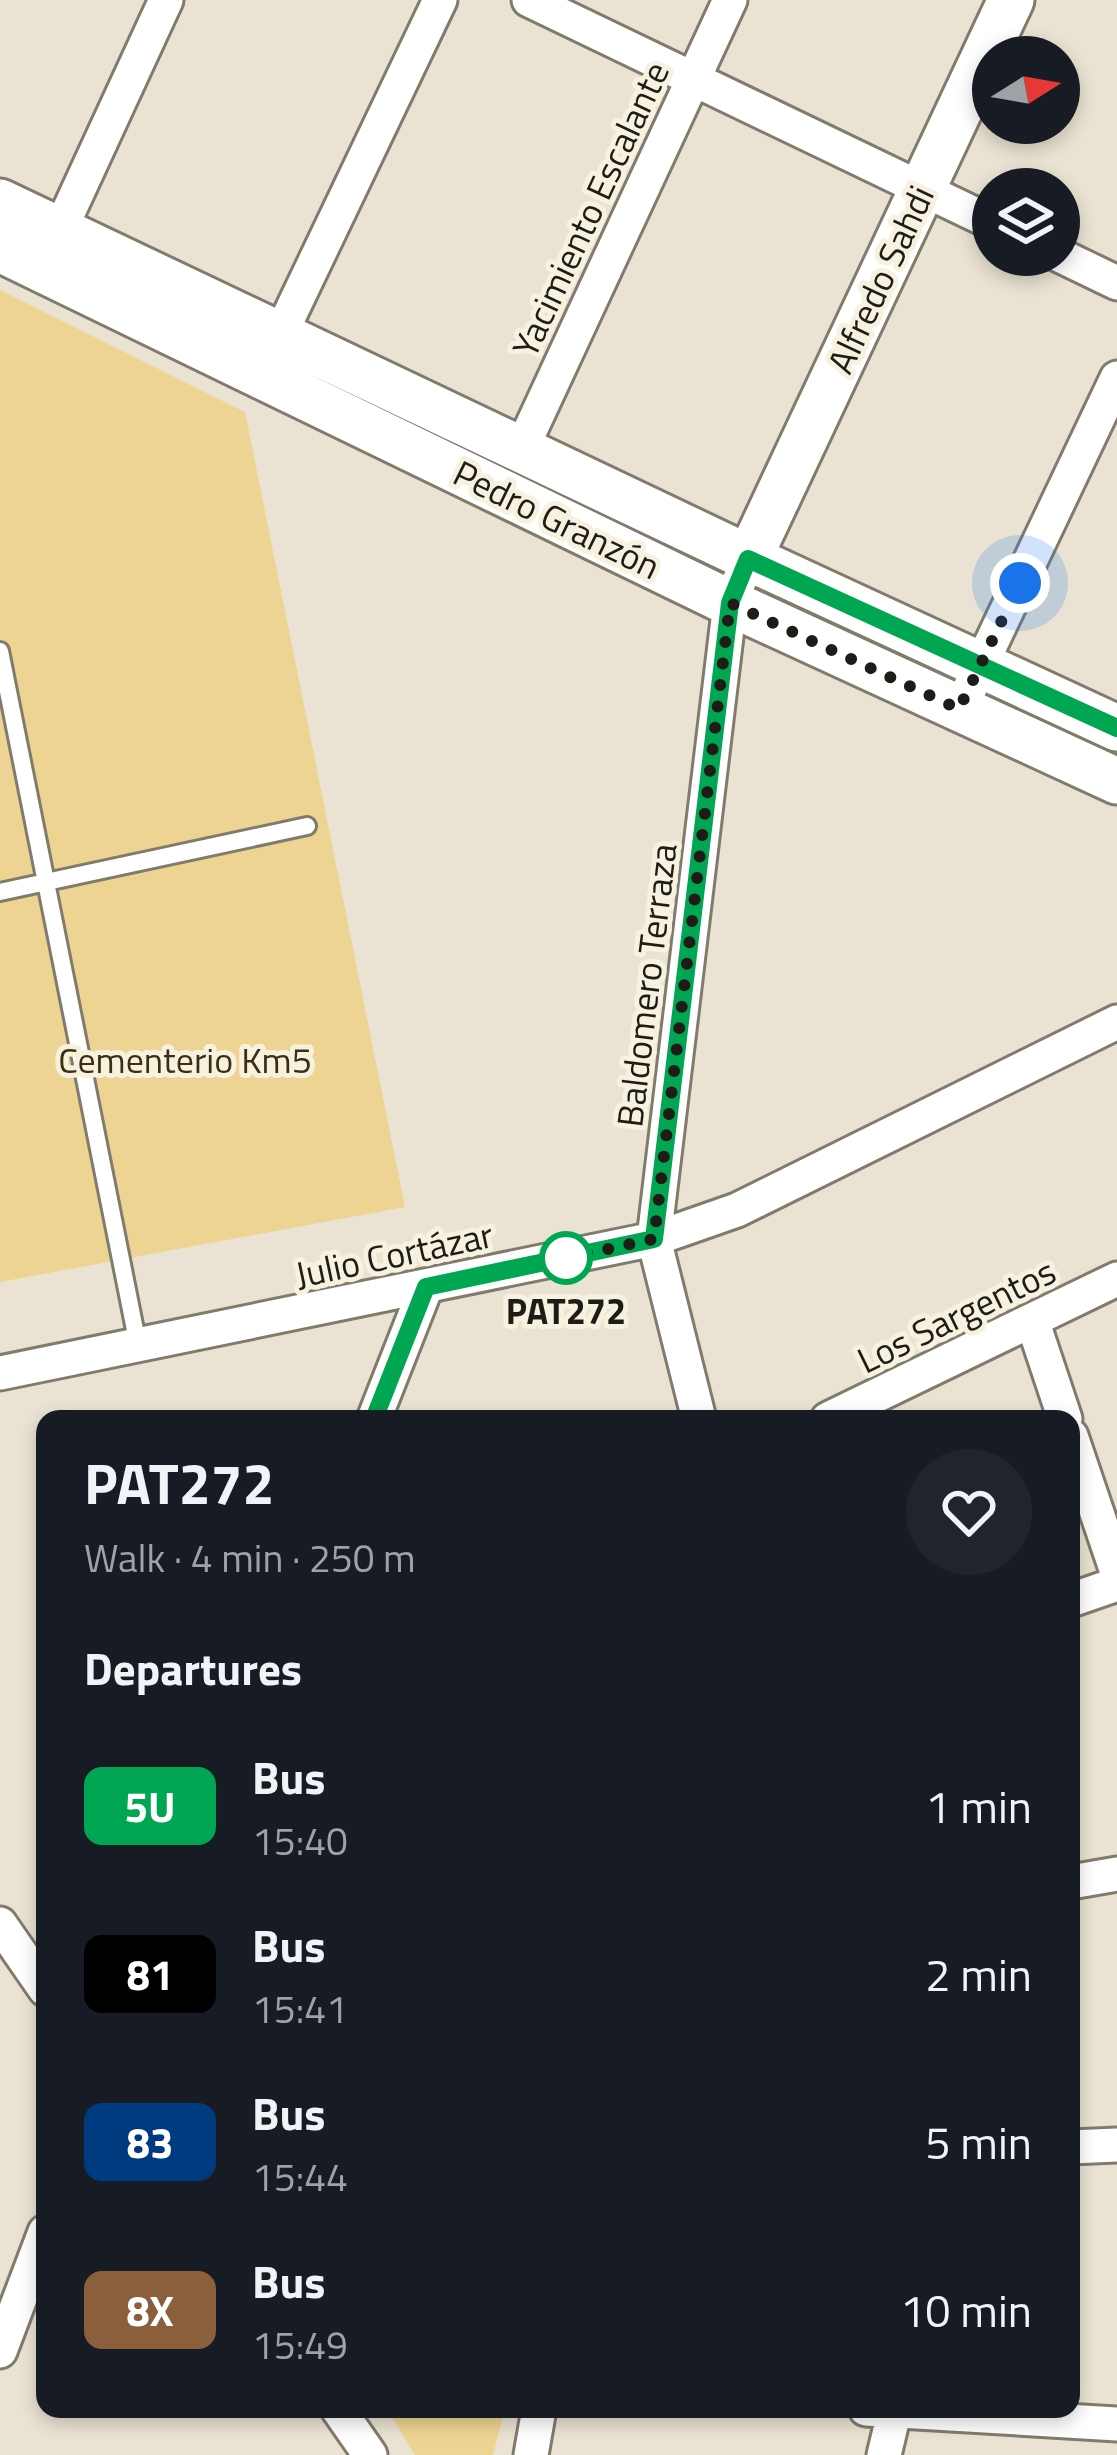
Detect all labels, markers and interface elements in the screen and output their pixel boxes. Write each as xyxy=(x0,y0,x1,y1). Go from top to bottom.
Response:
north arrow xyxy=(972,36,1080,144)
map controls xyxy=(972,36,1080,276)
street label: Yacimiento Escalante xyxy=(497,52,683,366)
button: layers xyxy=(972,168,1080,276)
street label: Alfredo Sahdi xyxy=(812,176,948,382)
street label: Pedro Granzón xyxy=(444,445,670,593)
your location xyxy=(990,553,1050,613)
street label: Baldomero Terraza xyxy=(601,840,691,1130)
park label: Cementerio Km5 xyxy=(58,1032,312,1087)
street label: Julio Cortázar xyxy=(290,1206,498,1302)
marker: PAT272 xyxy=(541,1233,591,1283)
street label: Los Sargentos xyxy=(847,1243,1065,1387)
place label: PAT272 xyxy=(506,1283,626,1338)
text: PAT272 xyxy=(84,1439,274,1526)
button: heart xyxy=(906,1449,1032,1575)
text: Walk · 4 min · 250 m xyxy=(84,1528,416,1587)
text: Departures xyxy=(84,1634,302,1702)
text: Bus xyxy=(252,1743,326,1811)
text: 1 min xyxy=(925,1772,1032,1840)
text: 5U xyxy=(125,1774,176,1838)
text: 15:40 xyxy=(252,1811,348,1870)
text: Bus xyxy=(252,1911,326,1979)
text: 2 min xyxy=(925,1940,1032,2008)
text: 81 xyxy=(126,1942,174,2006)
text: 15:41 xyxy=(252,1979,348,2038)
text: Bus xyxy=(252,2079,326,2147)
text: 5 min xyxy=(925,2108,1032,2176)
text: 83 xyxy=(126,2110,174,2174)
text: 15:44 xyxy=(252,2147,348,2206)
text: Bus xyxy=(252,2247,326,2315)
text: 10 min xyxy=(900,2276,1032,2344)
text: 8X xyxy=(126,2278,174,2342)
text: 15:49 xyxy=(252,2315,348,2374)

